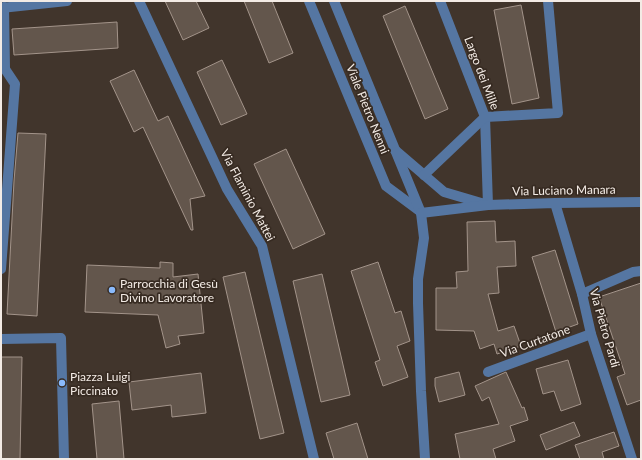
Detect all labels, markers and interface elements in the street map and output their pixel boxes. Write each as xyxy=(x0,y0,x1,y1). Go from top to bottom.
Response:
street label: Largo dei Mille xyxy=(461,34,503,112)
street label: Viale Pietro Nenni xyxy=(343,62,393,156)
street label: Via Flaminio Mattei xyxy=(217,146,279,244)
street label: Via Luciano Manara xyxy=(512,182,616,198)
place label: Parrocchia di Gesù Divino Lavoratore xyxy=(120,276,218,305)
marker: Parrocchia di Gesù Divino Lavoratore xyxy=(107,285,117,295)
street label: Via Pietro Pardi xyxy=(587,287,623,369)
street label: Via Curtatone xyxy=(498,321,572,361)
place label: Piazza Luigi Piccinato xyxy=(70,369,131,398)
marker: Piazza Luigi Piccinato xyxy=(57,378,67,388)

